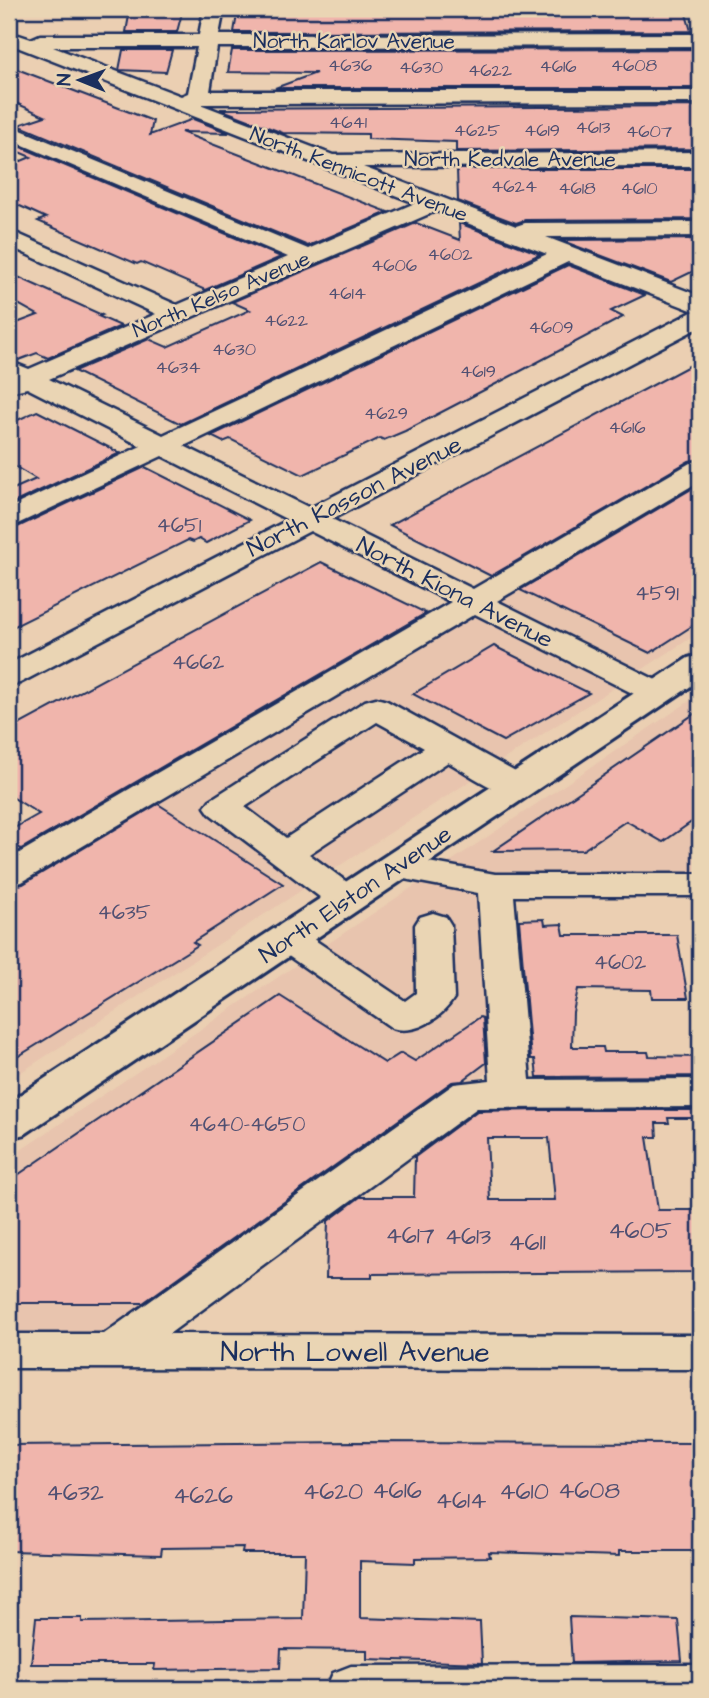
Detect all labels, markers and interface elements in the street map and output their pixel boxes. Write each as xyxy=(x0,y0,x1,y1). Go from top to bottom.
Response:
street label: North Karlov Avenue xyxy=(253,27,455,56)
north arrow xyxy=(46,46,116,116)
house number: 4636 xyxy=(328,53,372,78)
house number: 4608 xyxy=(611,53,658,78)
house number: 4616 xyxy=(539,54,577,79)
house number: 4630 xyxy=(399,55,443,80)
house number: 4622 xyxy=(468,58,513,83)
text: N xyxy=(51,73,78,86)
house number: 4641 xyxy=(329,110,367,135)
house number: 4613 xyxy=(576,115,611,140)
house number: 4625 xyxy=(454,118,501,143)
house number: 4619 xyxy=(524,118,560,143)
house number: 4607 xyxy=(626,119,672,144)
street label: North Kennicott Avenue xyxy=(246,120,472,229)
street label: North Kedvale Avenue xyxy=(404,145,616,174)
house number: 4624 xyxy=(491,174,537,199)
house number: 4618 xyxy=(558,176,596,201)
house number: 4610 xyxy=(620,176,658,201)
house number: 4602 xyxy=(427,242,473,267)
street label: North Kelso Avenue xyxy=(128,244,314,345)
house number: 4606 xyxy=(371,253,417,278)
house number: 4614 xyxy=(328,281,366,306)
house number: 4622 xyxy=(264,308,309,333)
house number: 4609 xyxy=(528,315,574,340)
house number: 4630 xyxy=(212,337,256,362)
house number: 4634 xyxy=(156,355,200,380)
house number: 4619 xyxy=(460,359,496,384)
house number: 4629 xyxy=(364,401,408,426)
house number: 4616 xyxy=(608,415,646,440)
street label: North Kasson Avenue xyxy=(241,428,468,566)
house number: 4651 xyxy=(156,511,202,540)
street label: North Kiona Avenue xyxy=(350,529,559,657)
house number: 4591 xyxy=(635,579,679,608)
house number: 4662 xyxy=(172,648,224,677)
street label: North Elston Avenue xyxy=(252,818,459,972)
house number: 4635 xyxy=(97,898,151,927)
house number: 4602 xyxy=(594,948,646,977)
house number: 4640-4650 xyxy=(188,1110,306,1139)
house number: 4605 xyxy=(608,1214,672,1248)
house number: 4617 xyxy=(385,1219,435,1253)
house number: 4613 xyxy=(445,1220,491,1254)
house number: 4611 xyxy=(508,1226,546,1260)
street label: North Lowell Avenue xyxy=(220,1333,490,1372)
house number: 4616 xyxy=(372,1474,422,1508)
house number: 4608 xyxy=(558,1474,620,1508)
house number: 4620 xyxy=(303,1475,363,1509)
house number: 4610 xyxy=(499,1475,549,1509)
house number: 4632 xyxy=(46,1476,104,1510)
house number: 4626 xyxy=(173,1479,233,1513)
house number: 4614 xyxy=(436,1484,486,1518)

